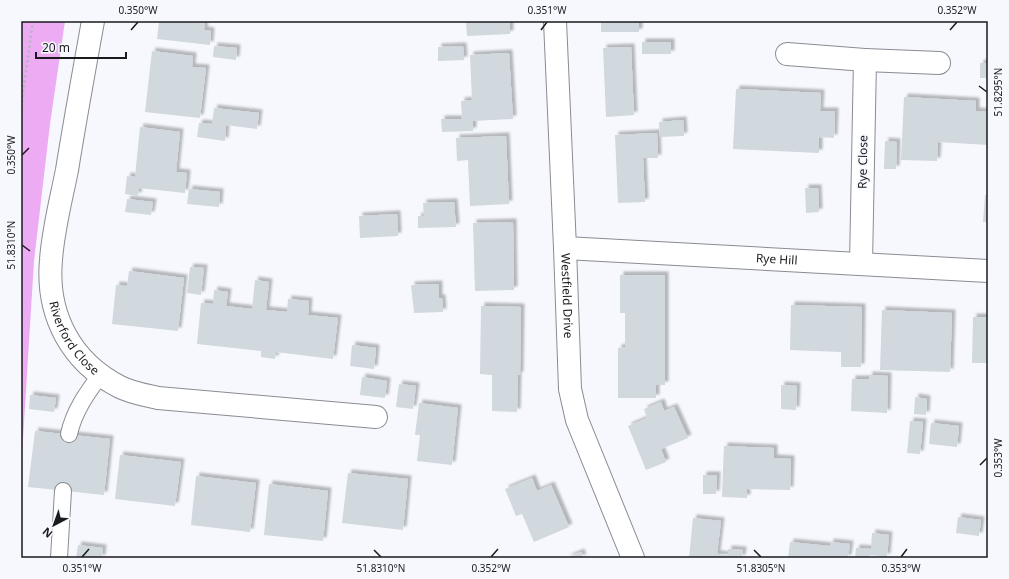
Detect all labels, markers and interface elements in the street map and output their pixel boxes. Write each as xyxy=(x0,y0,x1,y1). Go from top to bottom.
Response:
text: 0.350°W xyxy=(118,3,158,17)
text: 0.351°W xyxy=(527,3,567,17)
text: 0.352°W xyxy=(937,3,977,17)
scale bar xyxy=(36,34,126,60)
text: 20 m xyxy=(42,39,70,56)
text: 51.8295°N xyxy=(991,68,1005,116)
text: 0.350°W xyxy=(4,135,18,175)
street label: Rye Close xyxy=(854,135,871,189)
text: 51.8310°N xyxy=(4,221,18,269)
street label: Rye Hill xyxy=(755,249,798,269)
street label: Westfield Drive xyxy=(557,253,577,339)
street label: Riverford Close xyxy=(45,299,103,379)
text: 0.353°W xyxy=(991,438,1005,478)
north arrow xyxy=(34,505,74,545)
text: N xyxy=(39,524,55,542)
text: 0.351°W xyxy=(62,561,102,575)
text: 51.8310°N xyxy=(357,561,405,575)
text: 0.352°W xyxy=(471,561,511,575)
text: 51.8305°N xyxy=(737,561,785,575)
text: 0.353°W xyxy=(881,561,921,575)

